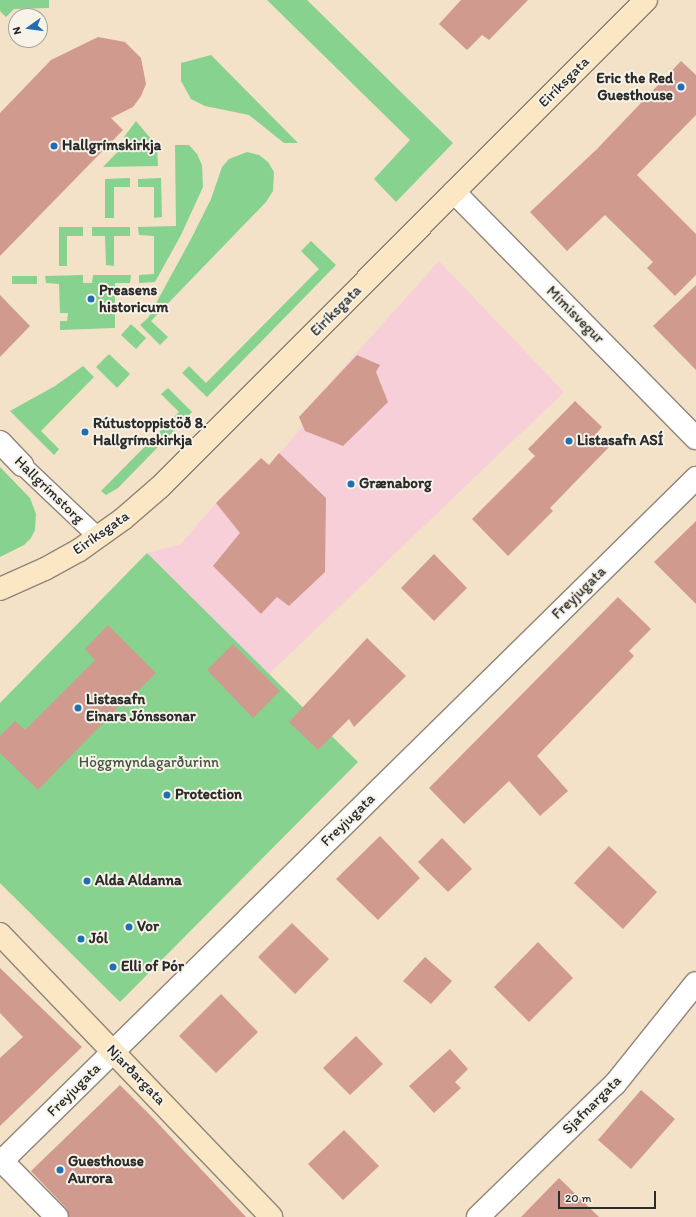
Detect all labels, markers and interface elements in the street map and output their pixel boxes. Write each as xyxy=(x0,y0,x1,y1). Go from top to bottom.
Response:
north arrow xyxy=(8,8,48,48)
text: N xyxy=(10,26,24,36)
street label: Eiríksgata xyxy=(535,53,593,111)
place label: Eric the Red Guesthouse xyxy=(597,69,673,104)
marker: Eric the Red Guesthouse xyxy=(676,82,686,92)
place label: Hallgrímskirkja xyxy=(62,137,161,155)
marker: Hallgrímskirkja xyxy=(49,141,59,151)
place label: Preasens historicum xyxy=(99,281,168,316)
street label: Eiríksgata xyxy=(307,282,365,340)
street label: Mímisvegur xyxy=(542,282,608,348)
marker: Preasens historicum xyxy=(86,294,96,304)
place label: Rútustoppistöð 8. Hallgrímskirkja xyxy=(93,414,207,449)
marker: Rútustoppistöð 8. Hallgrímskirkja xyxy=(80,427,90,437)
place label: Listasafn ASÍ xyxy=(577,432,663,450)
marker: Listasafn ASÍ xyxy=(564,436,574,446)
street label: Hallgrímstorg xyxy=(10,452,88,528)
place label: Grænaborg xyxy=(359,475,432,493)
marker: Grænaborg xyxy=(346,479,356,489)
street label: Eiríksgata xyxy=(69,507,133,559)
street label: Freyjugata xyxy=(548,563,610,623)
place label: Listasafn Einars Jónssonar xyxy=(86,690,196,725)
marker: Listasafn Einars Jónssonar xyxy=(73,703,83,713)
park label: Höggmyndagarðurinn xyxy=(79,754,219,772)
place label: Protection xyxy=(175,786,242,804)
marker: Protection xyxy=(162,790,172,800)
street label: Freyjugata xyxy=(317,790,379,850)
place label: Alda Aldanna xyxy=(95,872,182,890)
marker: Alda Aldanna xyxy=(82,876,92,886)
place label: Vor xyxy=(137,918,159,936)
marker: Vor xyxy=(124,922,134,932)
place label: Jól xyxy=(89,930,108,948)
marker: Jól xyxy=(76,934,86,944)
place label: Elli of Þór xyxy=(121,958,184,976)
marker: Elli of Þór xyxy=(108,962,118,972)
street label: Njarðargata xyxy=(103,1041,169,1109)
street label: Freyjugata xyxy=(43,1059,105,1121)
street label: Sjafnargata xyxy=(559,1072,625,1138)
place label: Guesthouse Aurora xyxy=(68,1152,144,1187)
marker: Guesthouse Aurora xyxy=(55,1165,65,1175)
scale bar xyxy=(560,1183,658,1209)
text: 20 m xyxy=(565,1191,592,1205)

